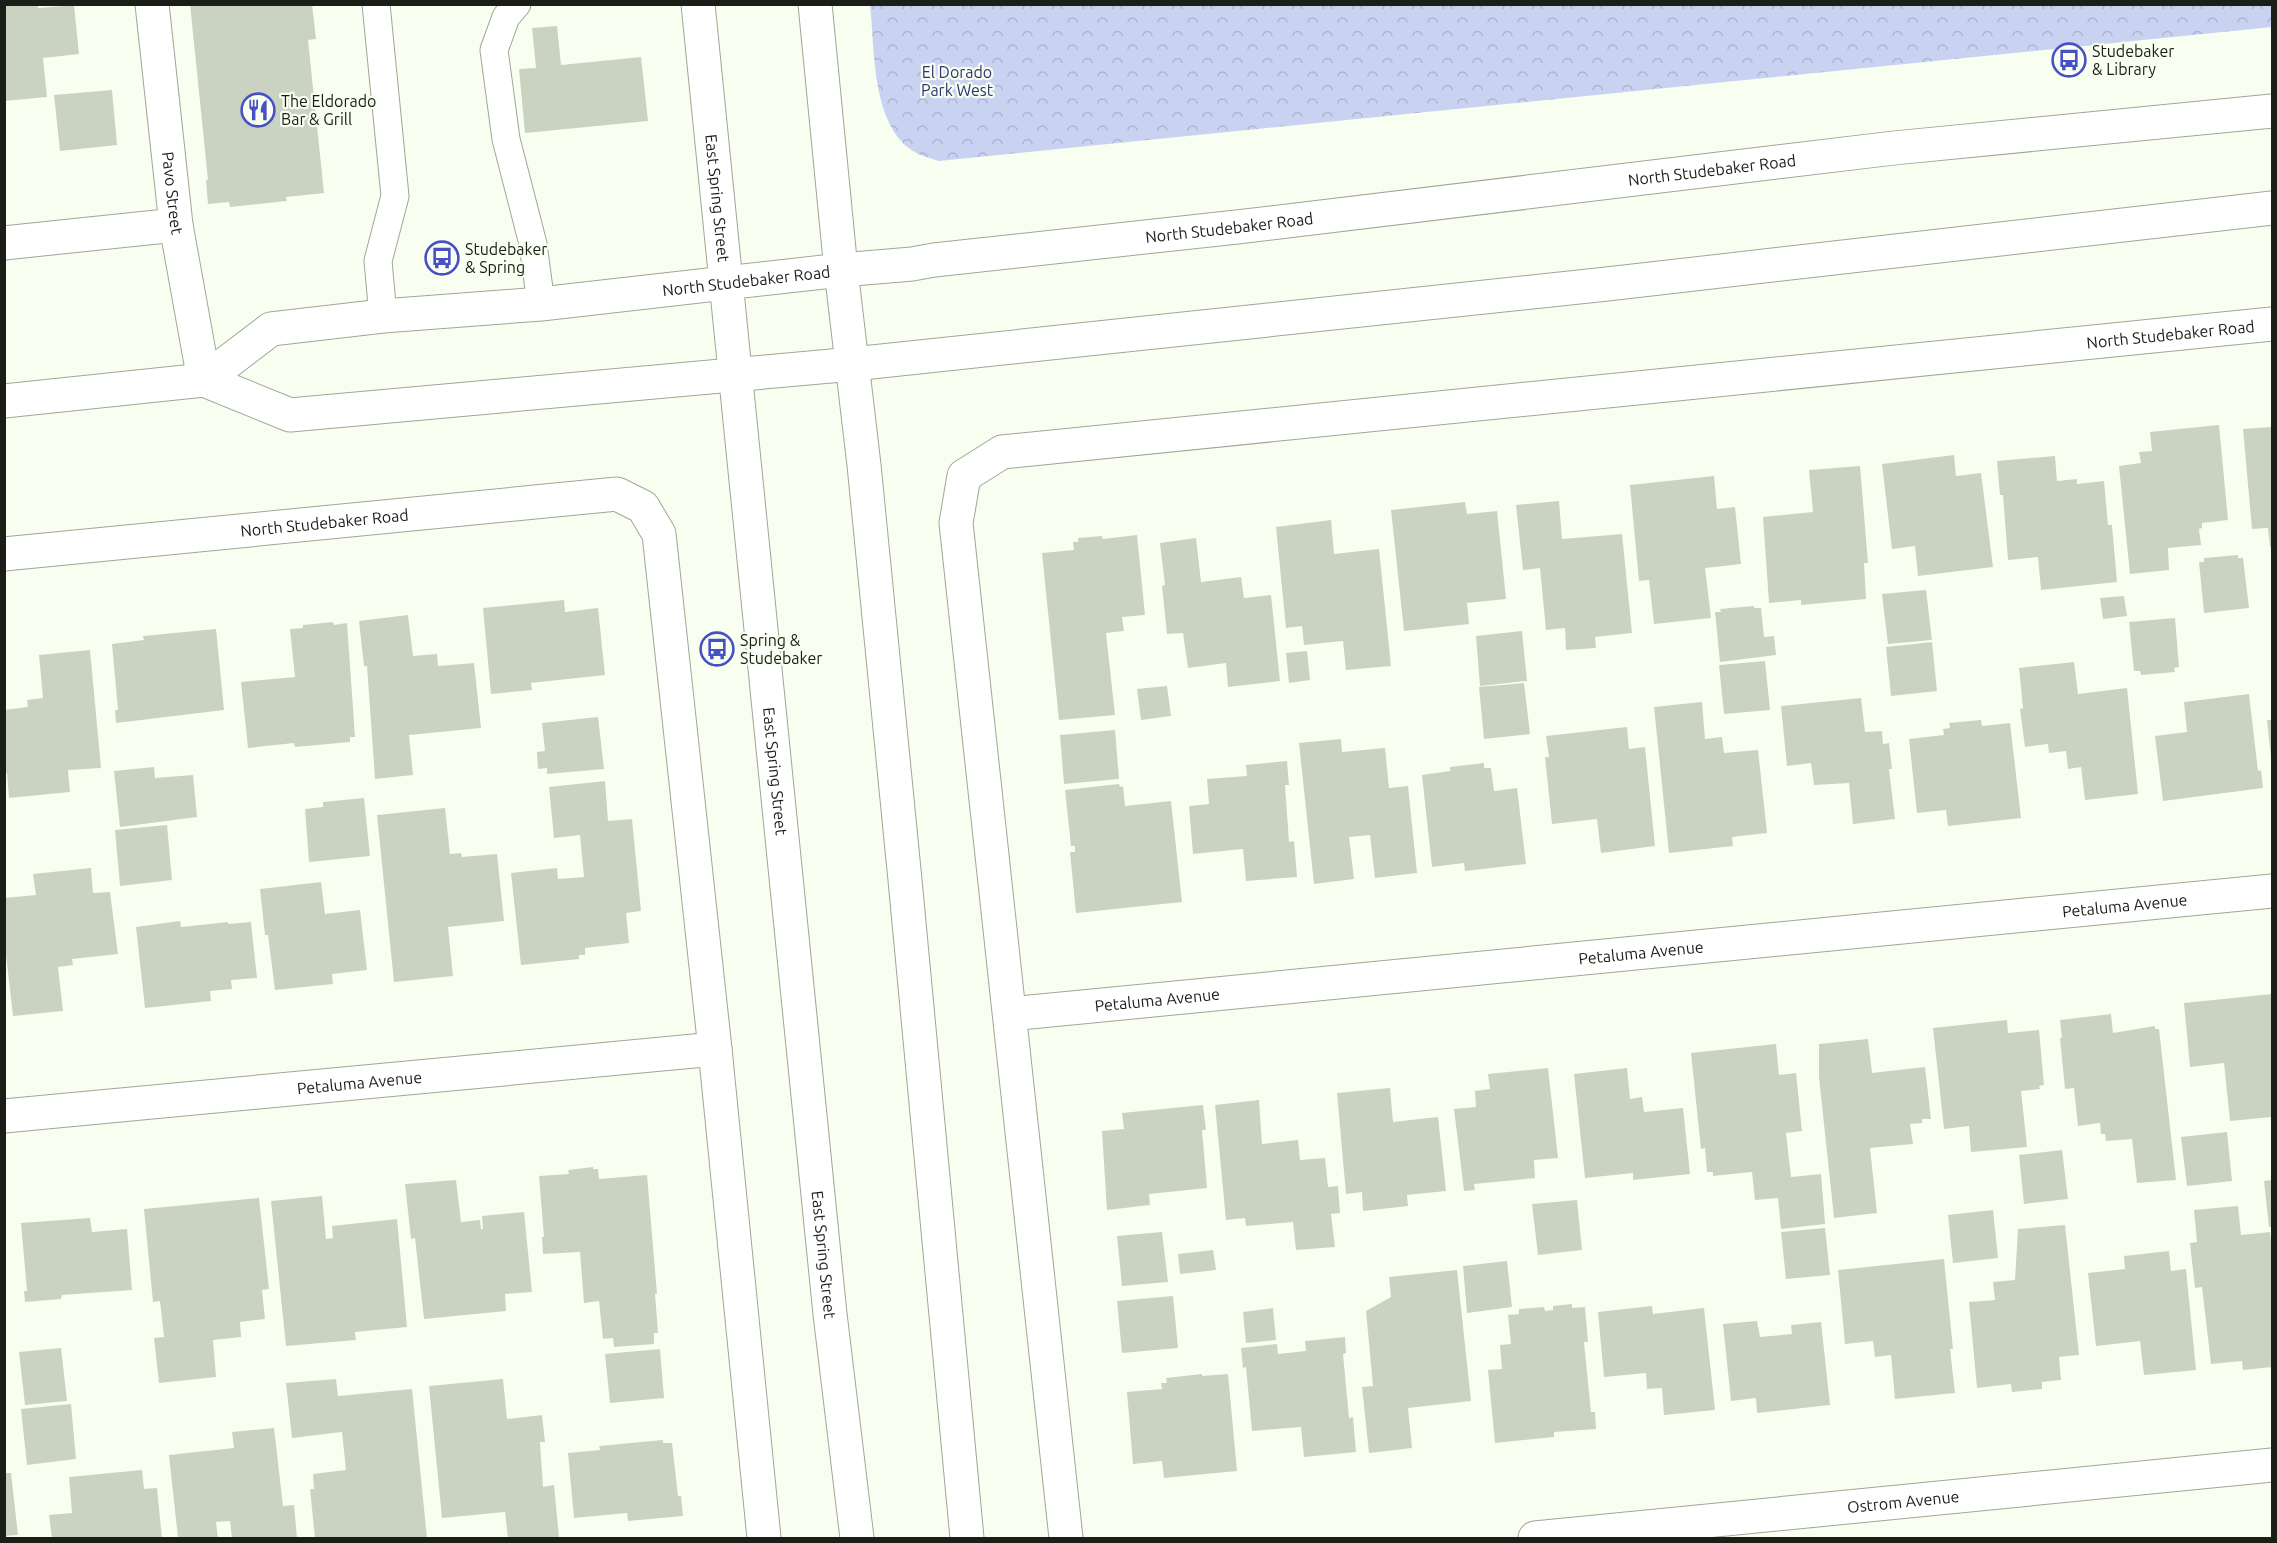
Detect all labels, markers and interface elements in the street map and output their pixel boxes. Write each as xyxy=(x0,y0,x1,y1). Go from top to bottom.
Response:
bus stop icon: Studebaker & Library xyxy=(2051,42,2087,78)
place label: Studebaker & Library xyxy=(2092,42,2174,78)
park label: El Dorado Park West xyxy=(921,63,994,99)
restaurant icon: The Eldorado Bar & Grill xyxy=(240,92,276,128)
place label: The Eldorado Bar & Grill xyxy=(281,92,376,128)
street label: East Spring Street xyxy=(702,133,733,264)
street label: Pavo Street xyxy=(159,151,187,236)
street label: North Studebaker Road xyxy=(1627,151,1797,189)
street label: North Studebaker Road xyxy=(1144,209,1314,246)
bus stop icon: Studebaker & Spring xyxy=(424,240,460,276)
place label: Studebaker & Spring xyxy=(465,240,547,276)
street label: North Studebaker Road xyxy=(661,262,831,299)
street label: North Studebaker Road xyxy=(2086,317,2255,352)
street label: North Studebaker Road xyxy=(240,505,409,540)
bus stop icon: Spring & Studebaker xyxy=(699,631,735,667)
place label: Spring & Studebaker xyxy=(740,631,822,667)
street label: East Spring Street xyxy=(760,706,791,837)
street label: Petaluma Avenue xyxy=(2061,890,2188,920)
street label: Petaluma Avenue xyxy=(1578,937,1704,968)
street label: Petaluma Avenue xyxy=(1094,985,1221,1015)
street label: Petaluma Avenue xyxy=(296,1068,423,1097)
street label: East Spring Street xyxy=(809,1190,840,1320)
street label: Ostrom Avenue xyxy=(1846,1487,1960,1516)

